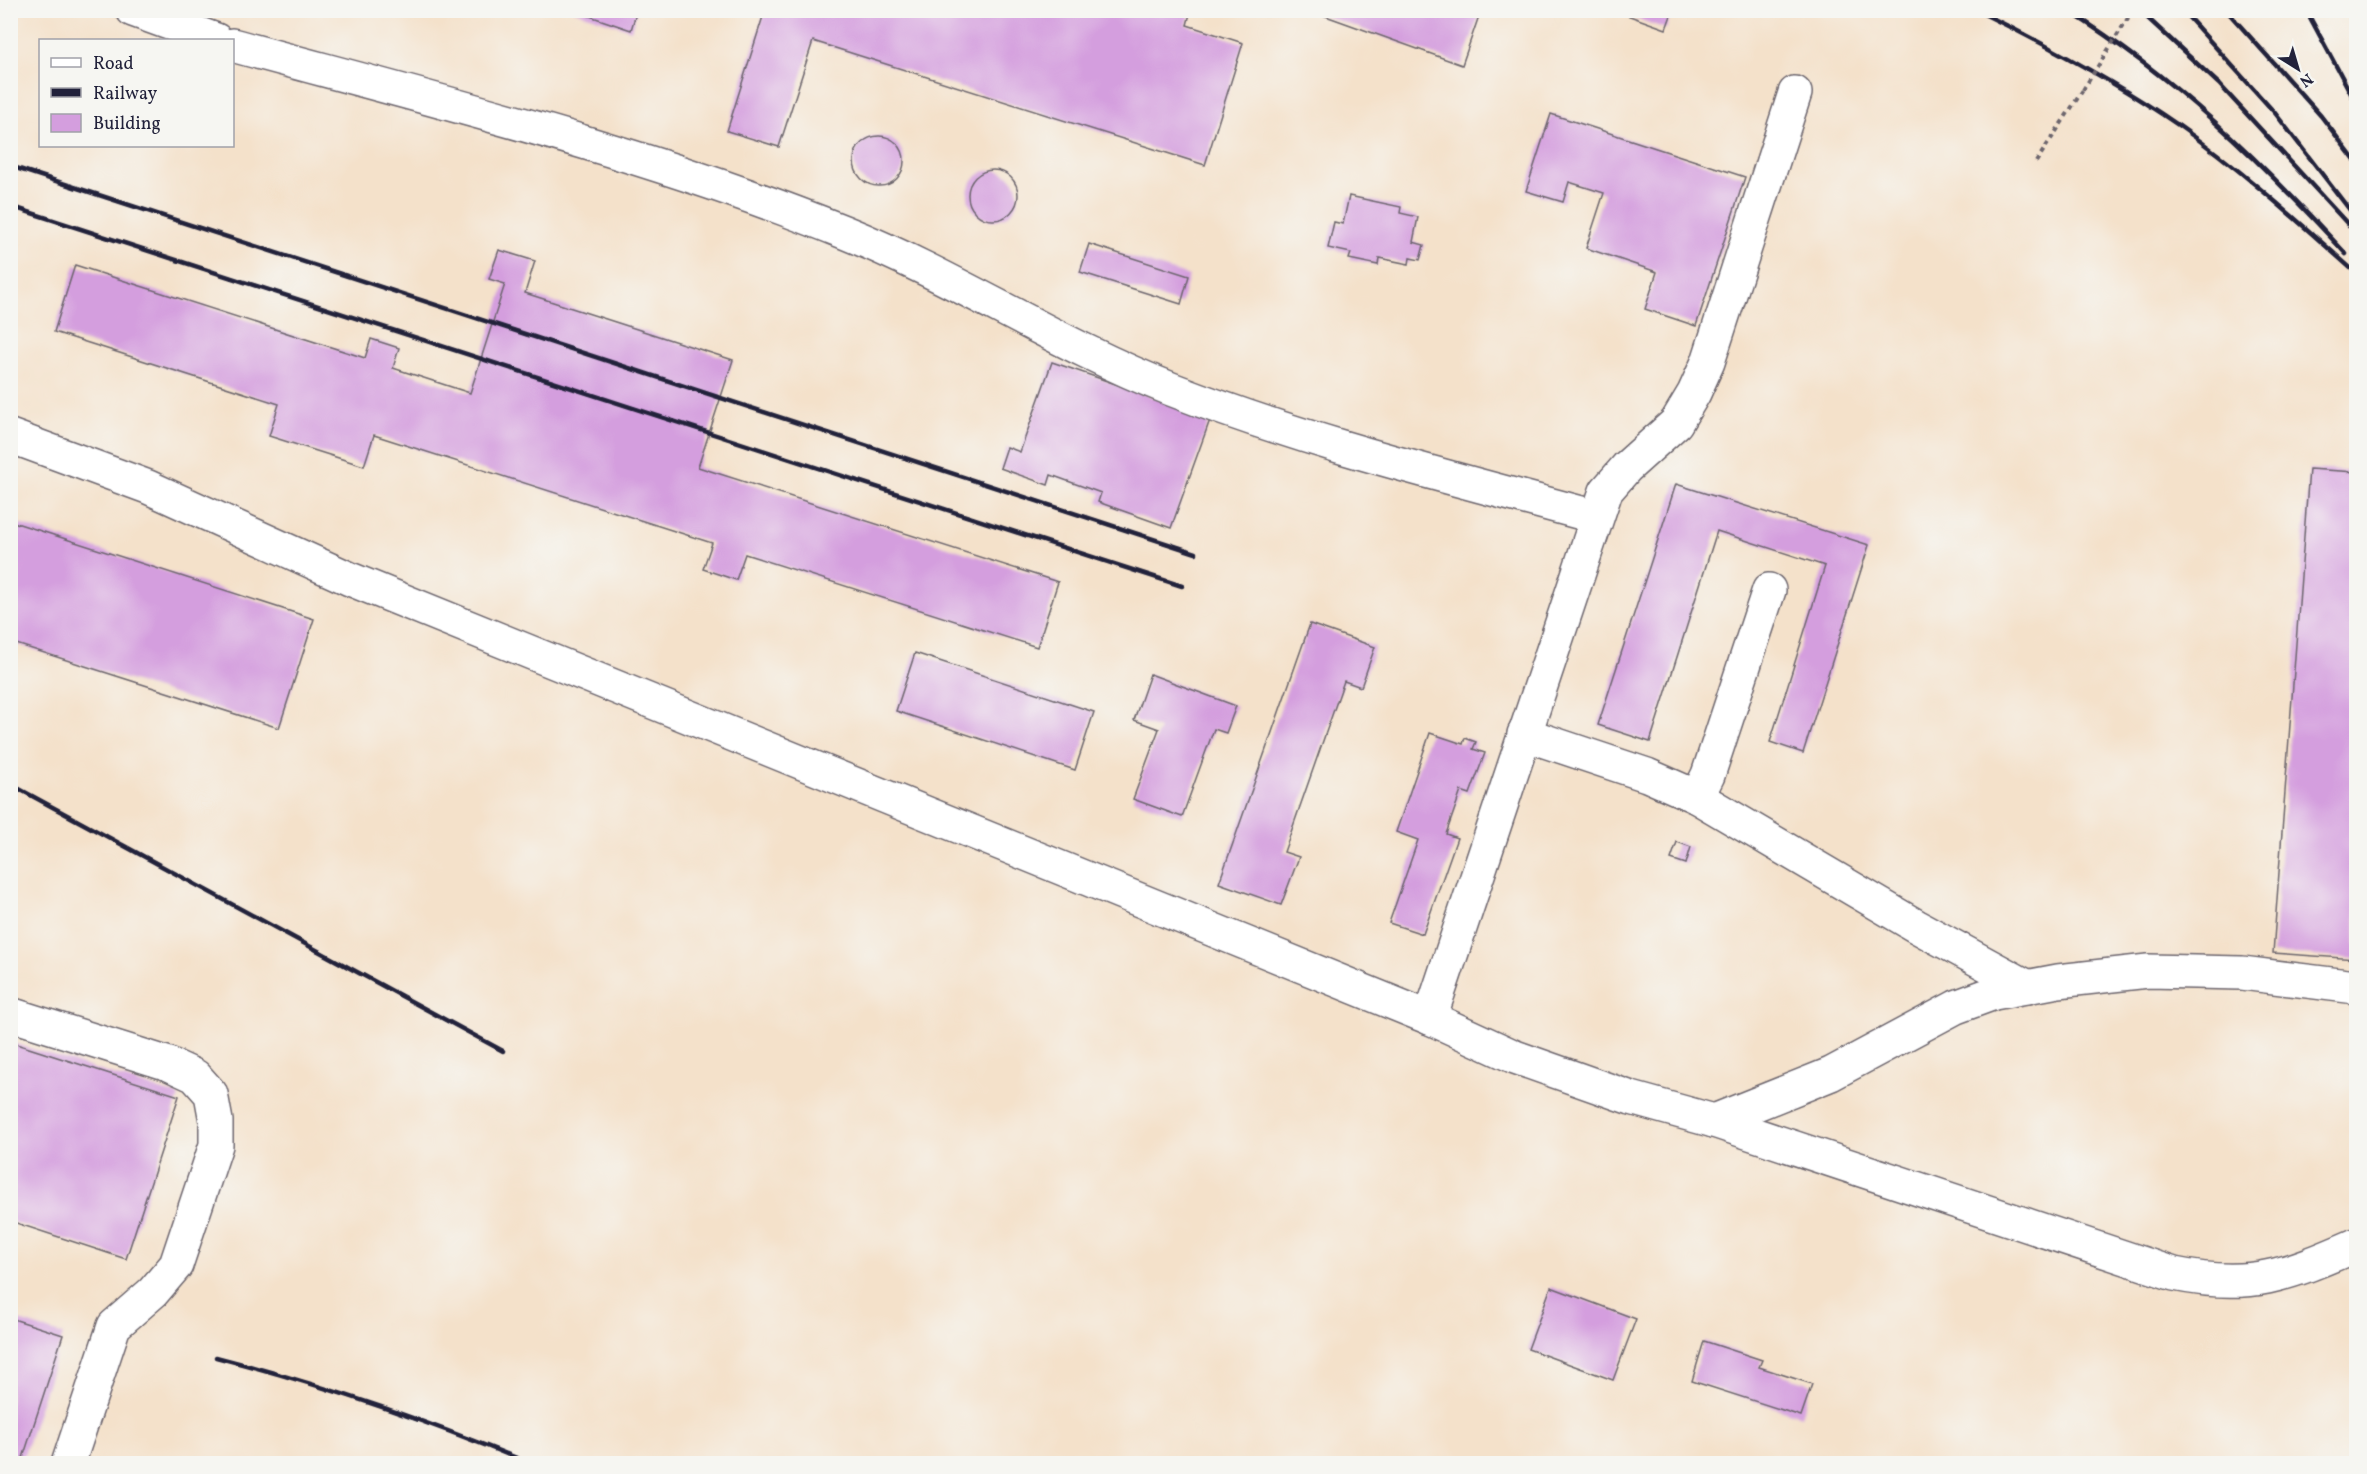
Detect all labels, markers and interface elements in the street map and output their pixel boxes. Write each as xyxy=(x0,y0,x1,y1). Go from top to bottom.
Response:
legend xyxy=(39,39,234,147)
north arrow xyxy=(2268,39,2328,99)
text: Road xyxy=(93,52,134,77)
text: N xyxy=(2294,67,2317,92)
text: Railway xyxy=(93,82,157,107)
text: Building xyxy=(93,112,161,137)

